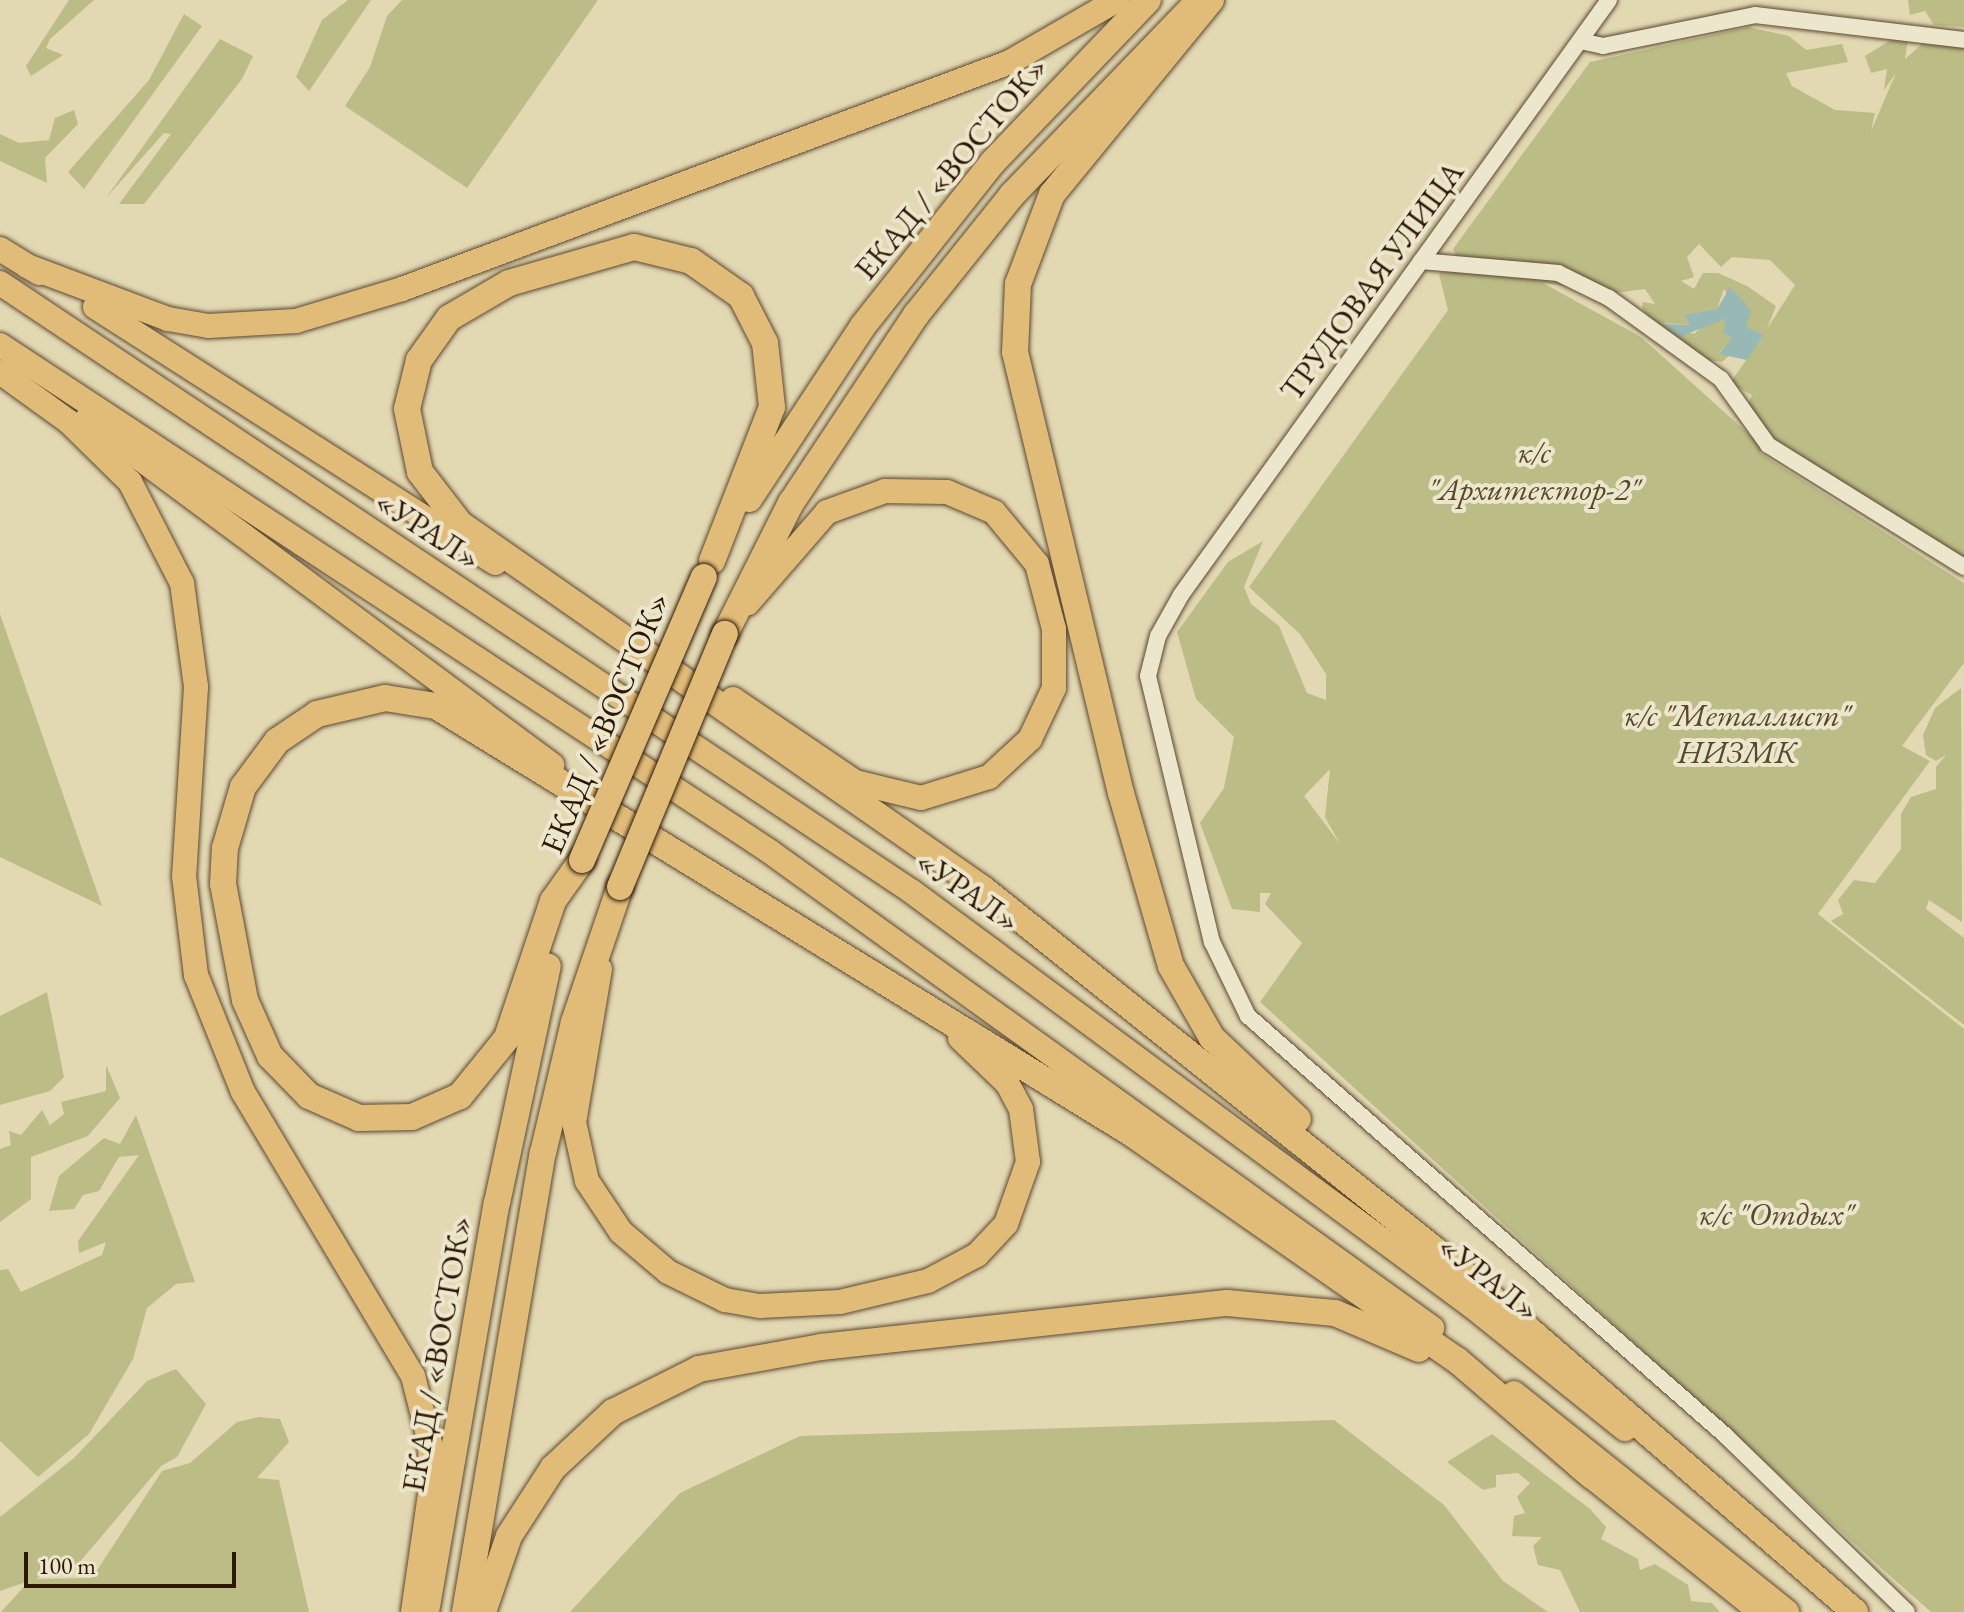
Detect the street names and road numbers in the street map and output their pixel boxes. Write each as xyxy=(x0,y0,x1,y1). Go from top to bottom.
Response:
street label: ЕКАД / «ВОСТОК» xyxy=(846,48,1056,288)
street label: ТРУДОВАЯ УЛИЦА xyxy=(1272,154,1472,408)
street label: «УРАЛ» xyxy=(368,482,488,578)
street label: ЕКАД / «ВОСТОК» xyxy=(533,587,677,859)
street label: «УРАЛ» xyxy=(909,841,1027,941)
street label: ЕКАД / «ВОСТОК» xyxy=(394,1213,480,1495)
street label: «УРАЛ» xyxy=(1431,1227,1547,1329)

